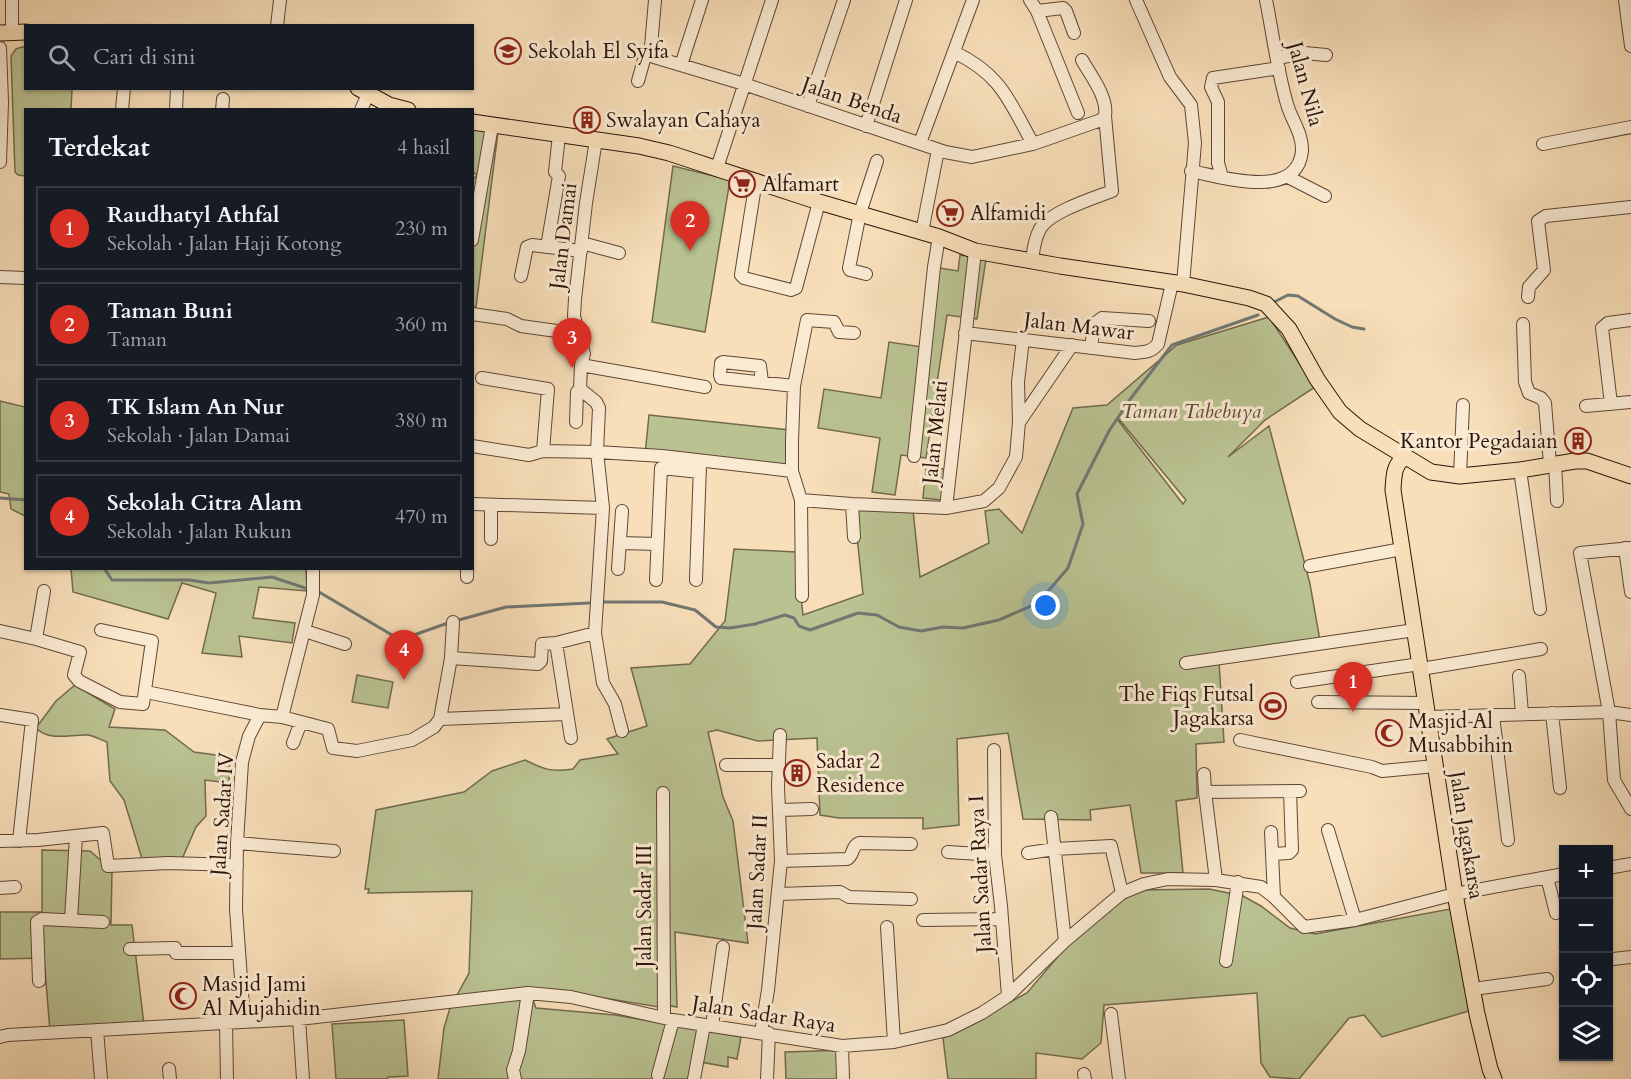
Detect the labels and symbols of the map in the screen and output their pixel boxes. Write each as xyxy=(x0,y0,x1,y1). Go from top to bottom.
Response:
school or university icon: Sekolah El Syifa xyxy=(493,36,523,66)
street label: Jalan Nila xyxy=(1280,36,1331,130)
place label: Sekolah El Syifa xyxy=(528,37,669,66)
street label: Jalan Benda xyxy=(795,69,906,131)
building icon: Swalayan Cahaya xyxy=(572,105,602,135)
place label: Swalayan Cahaya xyxy=(606,106,761,135)
supermarket icon: Alfamart xyxy=(727,169,757,199)
place label: Alfamart xyxy=(762,170,839,199)
street label: Jalan Damai xyxy=(542,181,584,294)
supermarket icon: Alfamidi xyxy=(935,198,965,228)
place label: Alfamidi xyxy=(970,199,1047,228)
pin: 2 xyxy=(670,202,710,251)
street label: Jalan Mawar xyxy=(1019,305,1136,348)
pin: 3 xyxy=(552,318,592,368)
street label: Jalan Melati xyxy=(915,379,955,488)
park label: Taman Tabebuya xyxy=(1121,397,1261,426)
building icon: Kantor Pegadaian xyxy=(1563,426,1593,456)
place label: Kantor Pegadaian xyxy=(1400,427,1558,456)
your location xyxy=(1031,591,1060,620)
pin: 4 xyxy=(384,630,424,680)
pin: 1 xyxy=(1334,662,1372,712)
place label: The Fiqs Futsal Jagakarsa xyxy=(1119,680,1254,733)
sports icon: The Fiqs Futsal Jagakarsa xyxy=(1258,691,1288,721)
place label: Masjid Al Musabbihin xyxy=(1408,707,1513,760)
mosque icon: Masjid Al Musabbihin xyxy=(1374,718,1404,748)
place label: Sadar 2 Residence xyxy=(816,747,905,800)
street label: Jalan Sadar IV xyxy=(204,751,241,880)
building icon: Sadar 2 Residence xyxy=(782,758,812,788)
street label: Jalan Jagakarsa xyxy=(1442,766,1491,901)
street label: Jalan Sadar Raya I xyxy=(962,794,999,957)
street label: Jalan Sadar II xyxy=(740,814,775,934)
street label: Jalan Sadar III xyxy=(630,845,659,970)
place label: Masjid Jami Al Mujahidin xyxy=(202,970,321,1023)
mosque icon: Masjid Jami Al Mujahidin xyxy=(168,981,198,1011)
street label: Jalan Sadar Raya xyxy=(687,988,838,1040)

